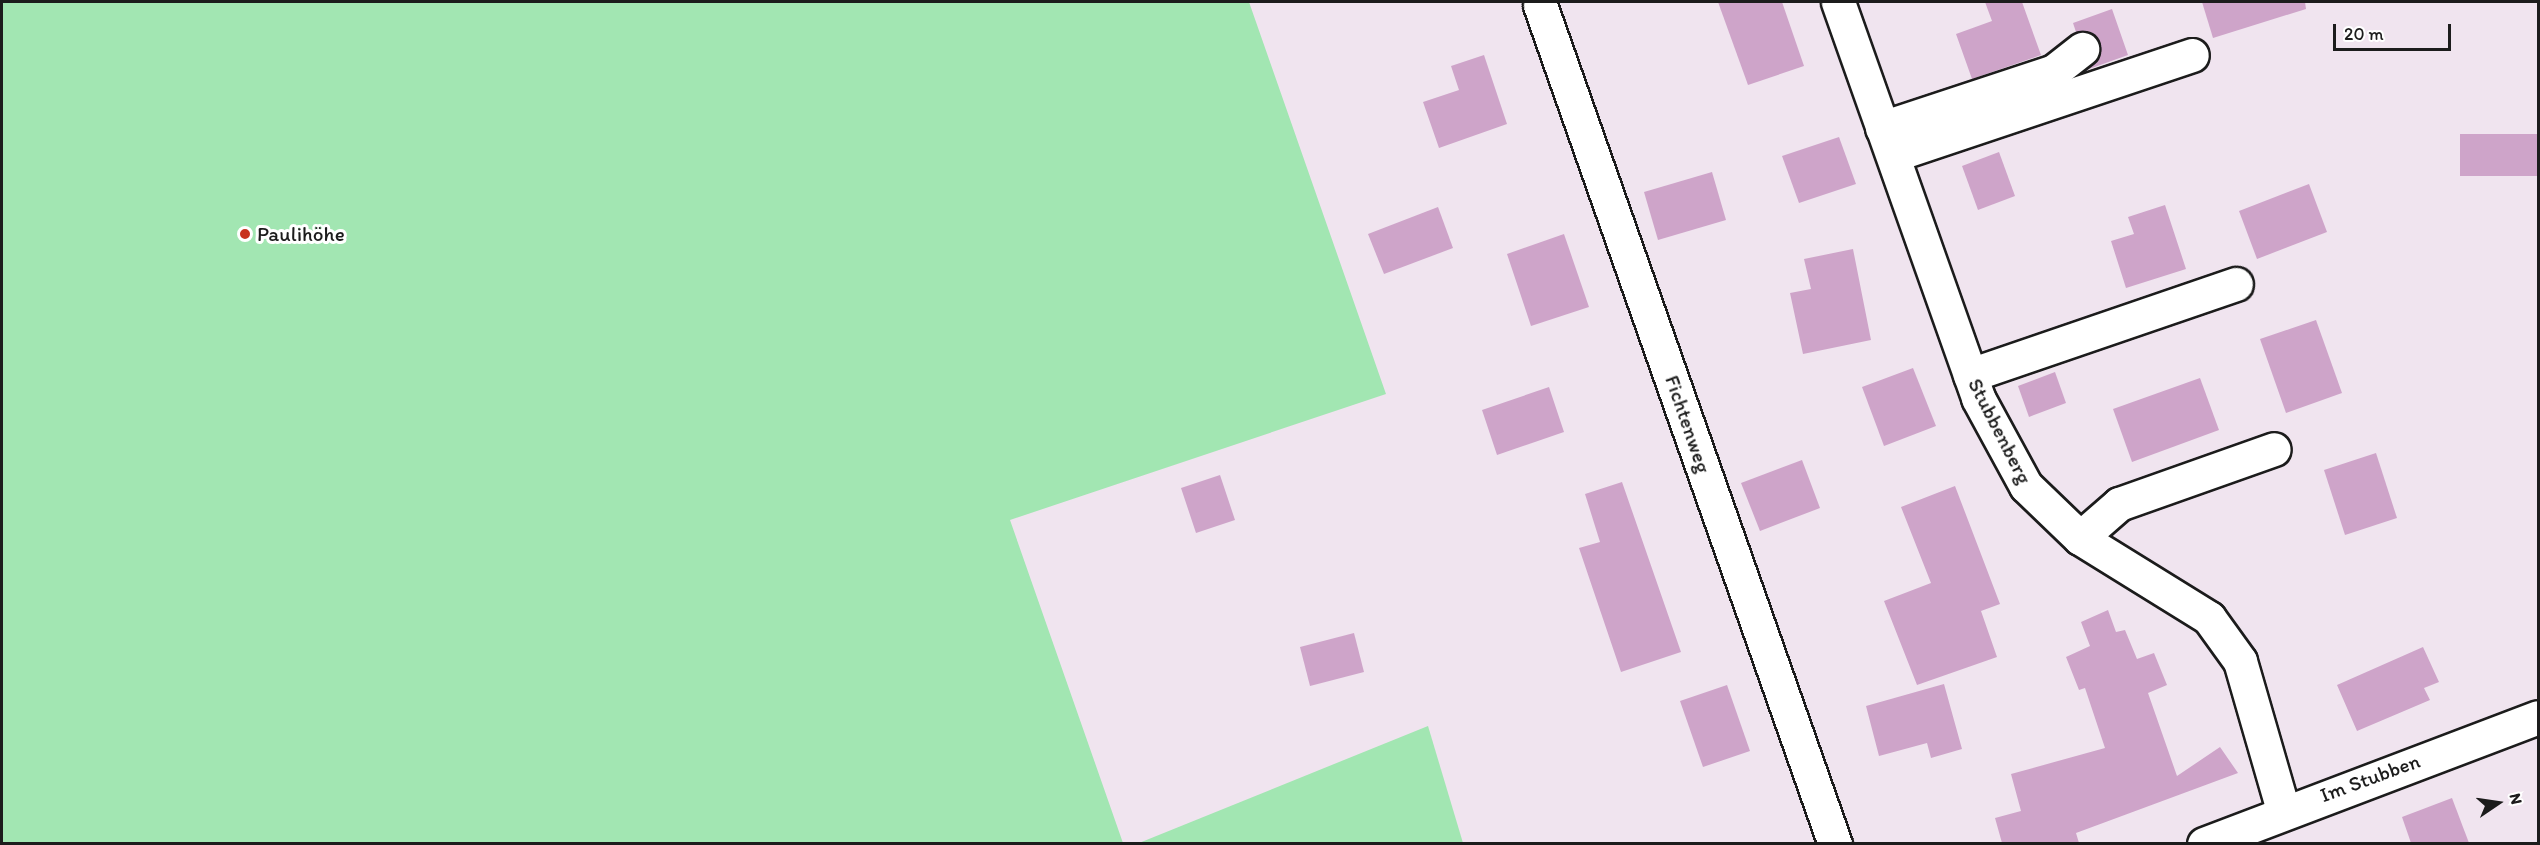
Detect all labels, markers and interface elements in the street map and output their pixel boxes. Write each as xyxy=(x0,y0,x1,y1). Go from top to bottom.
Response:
scale bar xyxy=(2336,12,2454,50)
text: 20 m xyxy=(2344,23,2384,45)
place label: Paulihöhe xyxy=(257,221,345,247)
marker: Paulihöhe xyxy=(238,227,252,241)
street label: Fichtenweg xyxy=(1660,372,1716,476)
street label: Stubbenberg xyxy=(1963,374,2037,488)
street label: Im Stubben xyxy=(2316,748,2424,808)
north arrow xyxy=(2468,773,2528,833)
text: N xyxy=(2506,791,2526,806)

